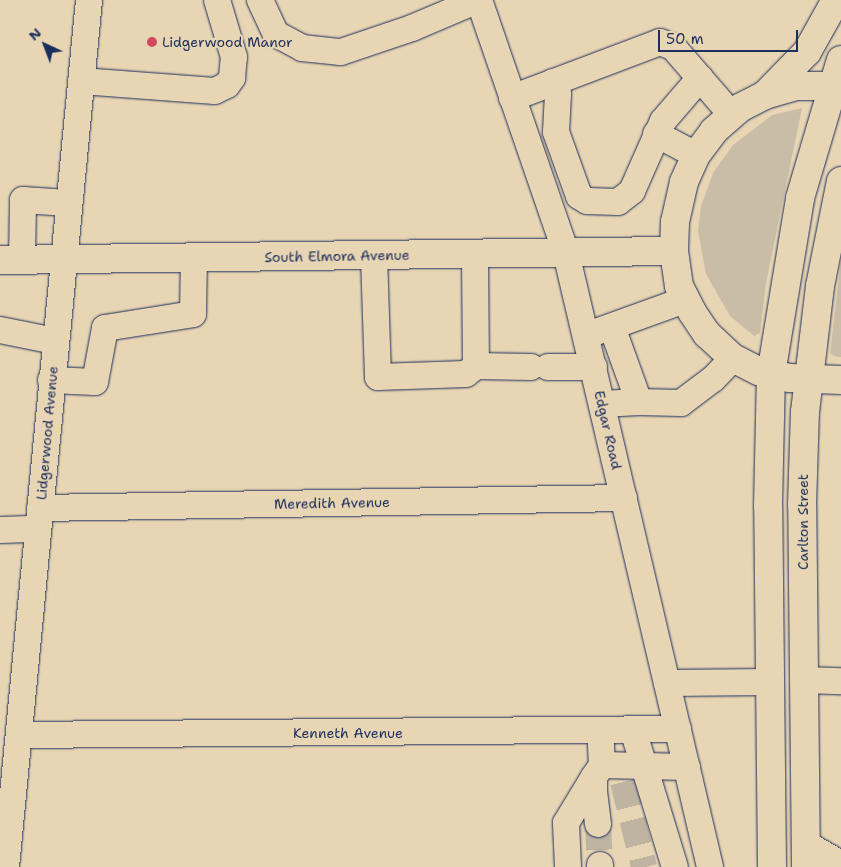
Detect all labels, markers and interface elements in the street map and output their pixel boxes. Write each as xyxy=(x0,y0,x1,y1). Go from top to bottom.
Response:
north arrow xyxy=(20,20,70,70)
scale bar xyxy=(661,20,801,52)
text: N xyxy=(25,24,45,44)
text: 50 m xyxy=(666,29,704,49)
place label: Lidgerwood Manor xyxy=(162,34,293,50)
marker: Lidgerwood Manor xyxy=(146,36,158,48)
street label: South Elmora Avenue xyxy=(264,246,410,266)
street label: Lidgerwood Avenue xyxy=(33,365,61,501)
street label: Edgar Road xyxy=(591,389,625,471)
street label: Carlton Street xyxy=(795,474,811,570)
street label: Meredith Avenue xyxy=(274,494,390,512)
street label: Kenneth Avenue xyxy=(293,725,403,741)

